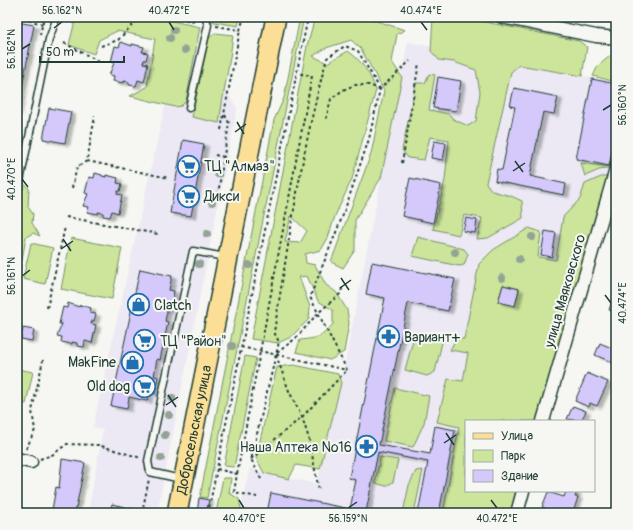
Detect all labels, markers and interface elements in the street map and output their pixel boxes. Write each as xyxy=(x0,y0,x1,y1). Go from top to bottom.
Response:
text: 56.162°N xyxy=(42,5,82,17)
text: 40.472°E xyxy=(148,5,190,17)
text: 40.474°E xyxy=(400,5,442,17)
text: 56.162°N xyxy=(6,29,18,69)
scale bar xyxy=(40,38,124,64)
text: 50 m xyxy=(46,45,74,60)
text: 56.160°N xyxy=(617,84,629,126)
supermarket icon: ТЦ "Алмаз" xyxy=(176,153,202,179)
text: 40.470°E xyxy=(6,158,18,200)
place label: ТЦ "Алмаз" xyxy=(204,158,275,175)
supermarket icon: Дикси xyxy=(176,183,202,209)
place label: Дикси xyxy=(203,188,239,205)
street label: улица Маяковского xyxy=(540,232,589,350)
text: 56.161°N xyxy=(6,257,18,295)
text: 40.474°E xyxy=(617,282,629,324)
shop icon: Clatch xyxy=(126,292,152,318)
place label: Clatch xyxy=(154,297,191,314)
pharmacy icon: Вариант+ xyxy=(375,324,401,350)
supermarket icon: ТЦ "Район" xyxy=(131,328,157,354)
place label: Вариант+ xyxy=(404,329,461,346)
place label: ТЦ "Район" xyxy=(160,333,227,350)
shop icon: MakFine xyxy=(119,349,145,375)
place label: MakFine xyxy=(68,354,116,371)
street label: Добросельская улица xyxy=(172,364,215,497)
supermarket icon: Old dog xyxy=(132,373,158,399)
place label: Old dog xyxy=(87,378,130,395)
legend xyxy=(465,420,595,492)
text: Улица xyxy=(501,429,533,444)
pharmacy icon: Наша Аптека №16 xyxy=(354,434,380,460)
place label: Наша Аптека №16 xyxy=(240,439,352,456)
text: Парк xyxy=(501,449,526,464)
text: Здание xyxy=(501,469,538,484)
text: 40.470°E xyxy=(223,513,265,525)
text: 56.159°N xyxy=(328,513,368,525)
text: 40.472°E xyxy=(476,513,518,525)

